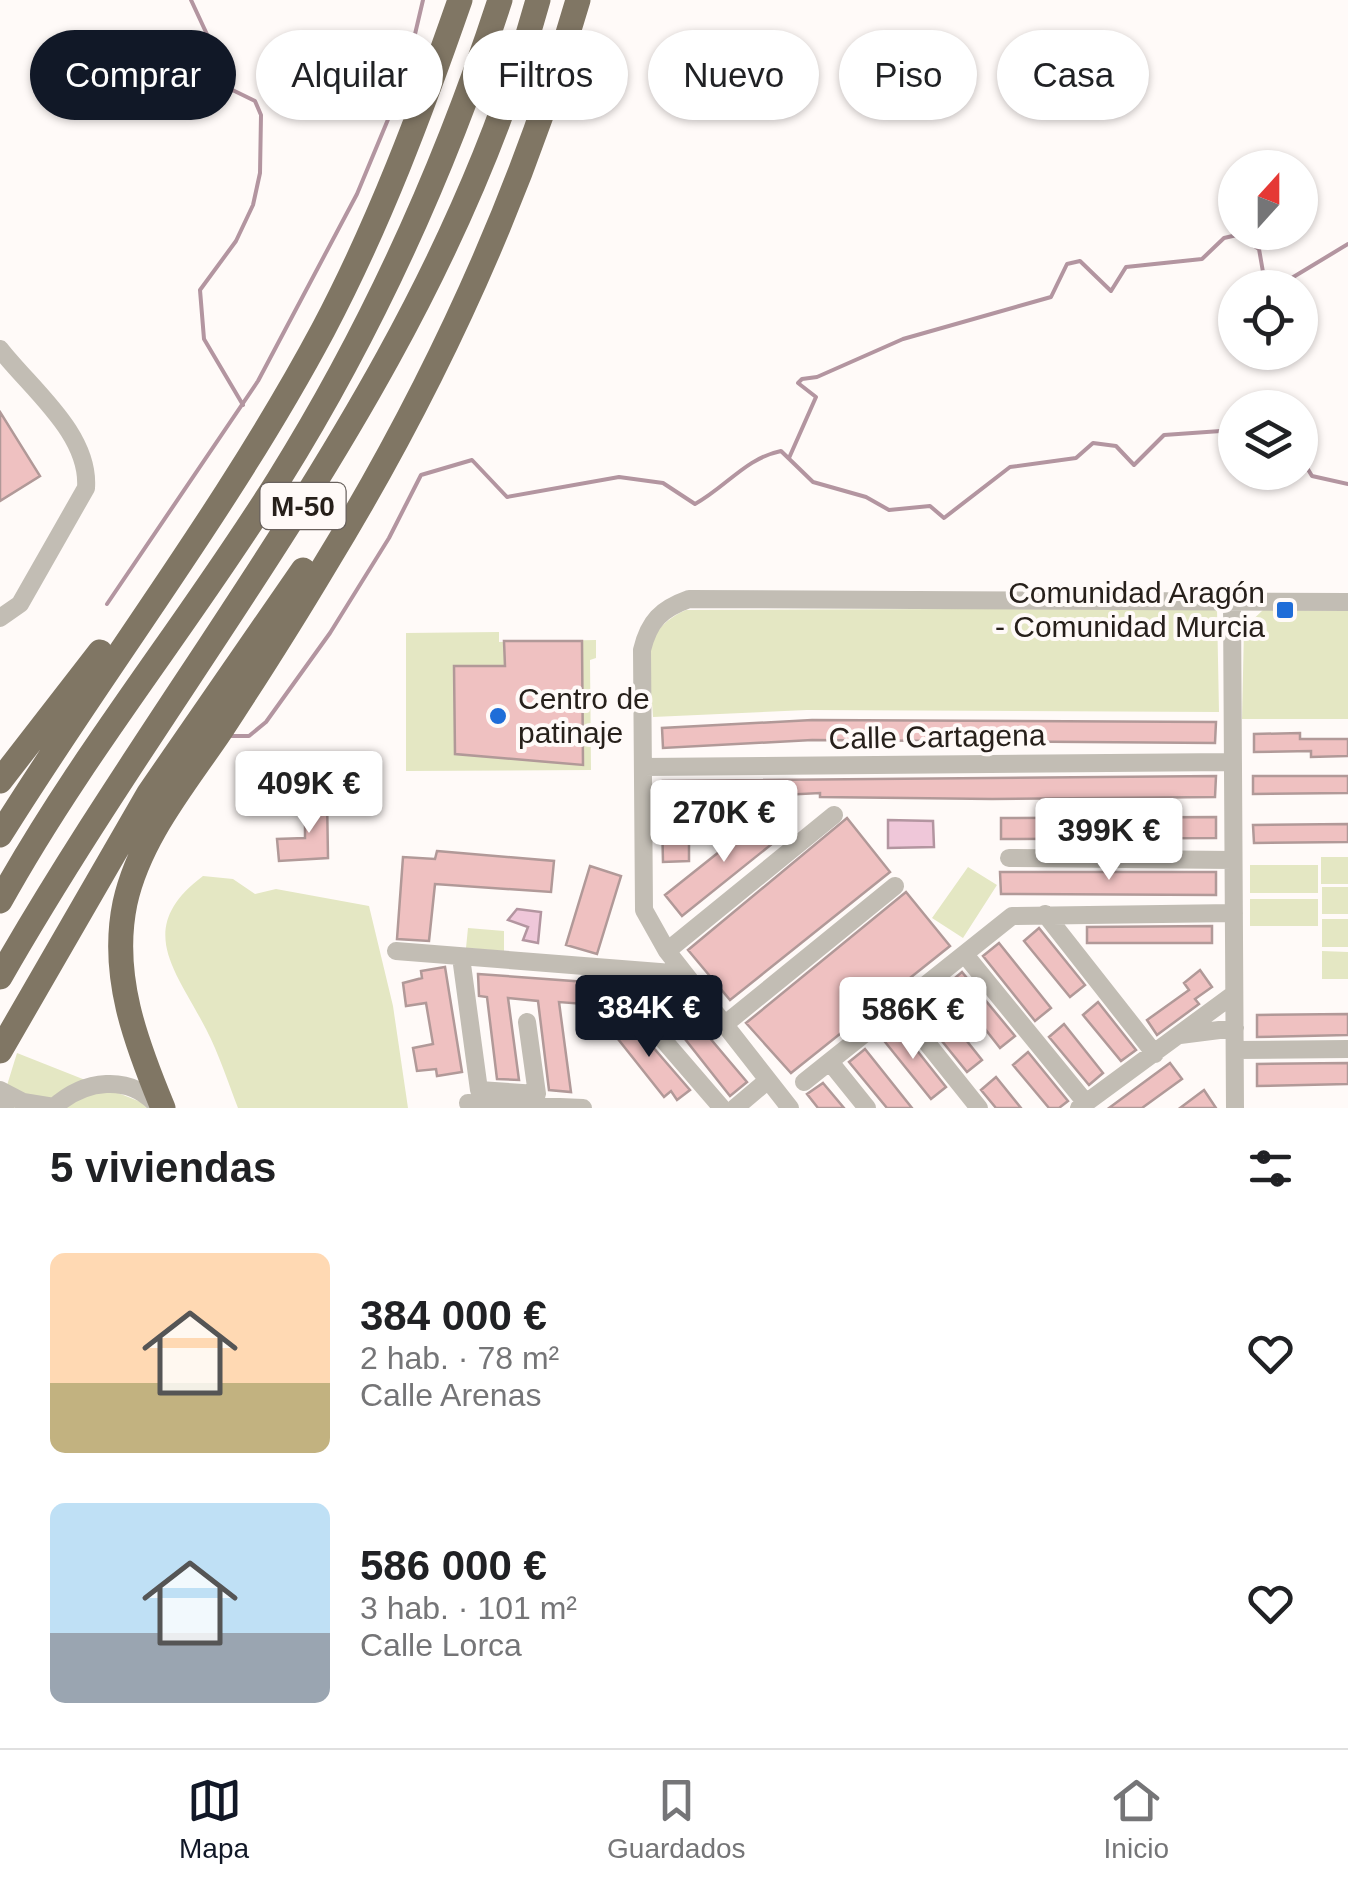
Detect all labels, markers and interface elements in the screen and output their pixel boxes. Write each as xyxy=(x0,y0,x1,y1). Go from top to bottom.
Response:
chip: Comprar xyxy=(30,30,236,120)
chip: Alquilar xyxy=(256,30,443,120)
chip: Filtros xyxy=(463,30,628,120)
chip: Nuevo xyxy=(648,30,819,120)
chip: Piso xyxy=(839,30,977,120)
chip: Casa xyxy=(997,30,1149,120)
north arrow xyxy=(1218,150,1318,250)
map controls xyxy=(1218,150,1318,490)
button: locate xyxy=(1218,270,1318,370)
button: layers xyxy=(1218,390,1318,490)
road number: M-50 xyxy=(260,483,346,529)
place label: Comunidad Aragón - Comunidad Murcia xyxy=(995,576,1265,643)
marker: Comunidad Aragón - Comunidad Murcia xyxy=(1274,599,1296,621)
place label: Centro de patinaje xyxy=(518,682,650,749)
marker: Centro de patinaje xyxy=(487,705,509,727)
street label: Calle Cartagena xyxy=(828,718,1046,755)
pin: 409K € xyxy=(228,751,390,836)
text: 409K € xyxy=(257,765,361,801)
pin: 270K € xyxy=(643,780,805,865)
text: 270K € xyxy=(672,794,776,830)
pin: 399K € xyxy=(1028,798,1190,883)
text: 399K € xyxy=(1057,812,1161,848)
pin: 384K € xyxy=(568,975,730,1060)
pin: 586K € xyxy=(832,977,994,1062)
text: 384K € xyxy=(597,989,701,1025)
text: 586K € xyxy=(861,991,965,1027)
icon: filters xyxy=(1243,1141,1298,1196)
text: 5 viviendas xyxy=(50,1144,276,1191)
text: 384 000 € xyxy=(360,1292,547,1339)
icon: home xyxy=(130,1293,250,1413)
icon: heart xyxy=(1243,1326,1298,1381)
text: 2 hab. · 78 m² xyxy=(360,1340,559,1376)
text: Calle Arenas xyxy=(360,1377,541,1413)
text: 586 000 € xyxy=(360,1542,547,1589)
icon: home xyxy=(130,1543,250,1663)
icon: heart xyxy=(1243,1576,1298,1631)
text: 3 hab. · 101 m² xyxy=(360,1590,577,1626)
text: Calle Lorca xyxy=(360,1627,522,1663)
tab: Mapa xyxy=(179,1773,249,1865)
tab: Guardados xyxy=(607,1773,746,1865)
tab: Inicio xyxy=(1104,1773,1169,1865)

